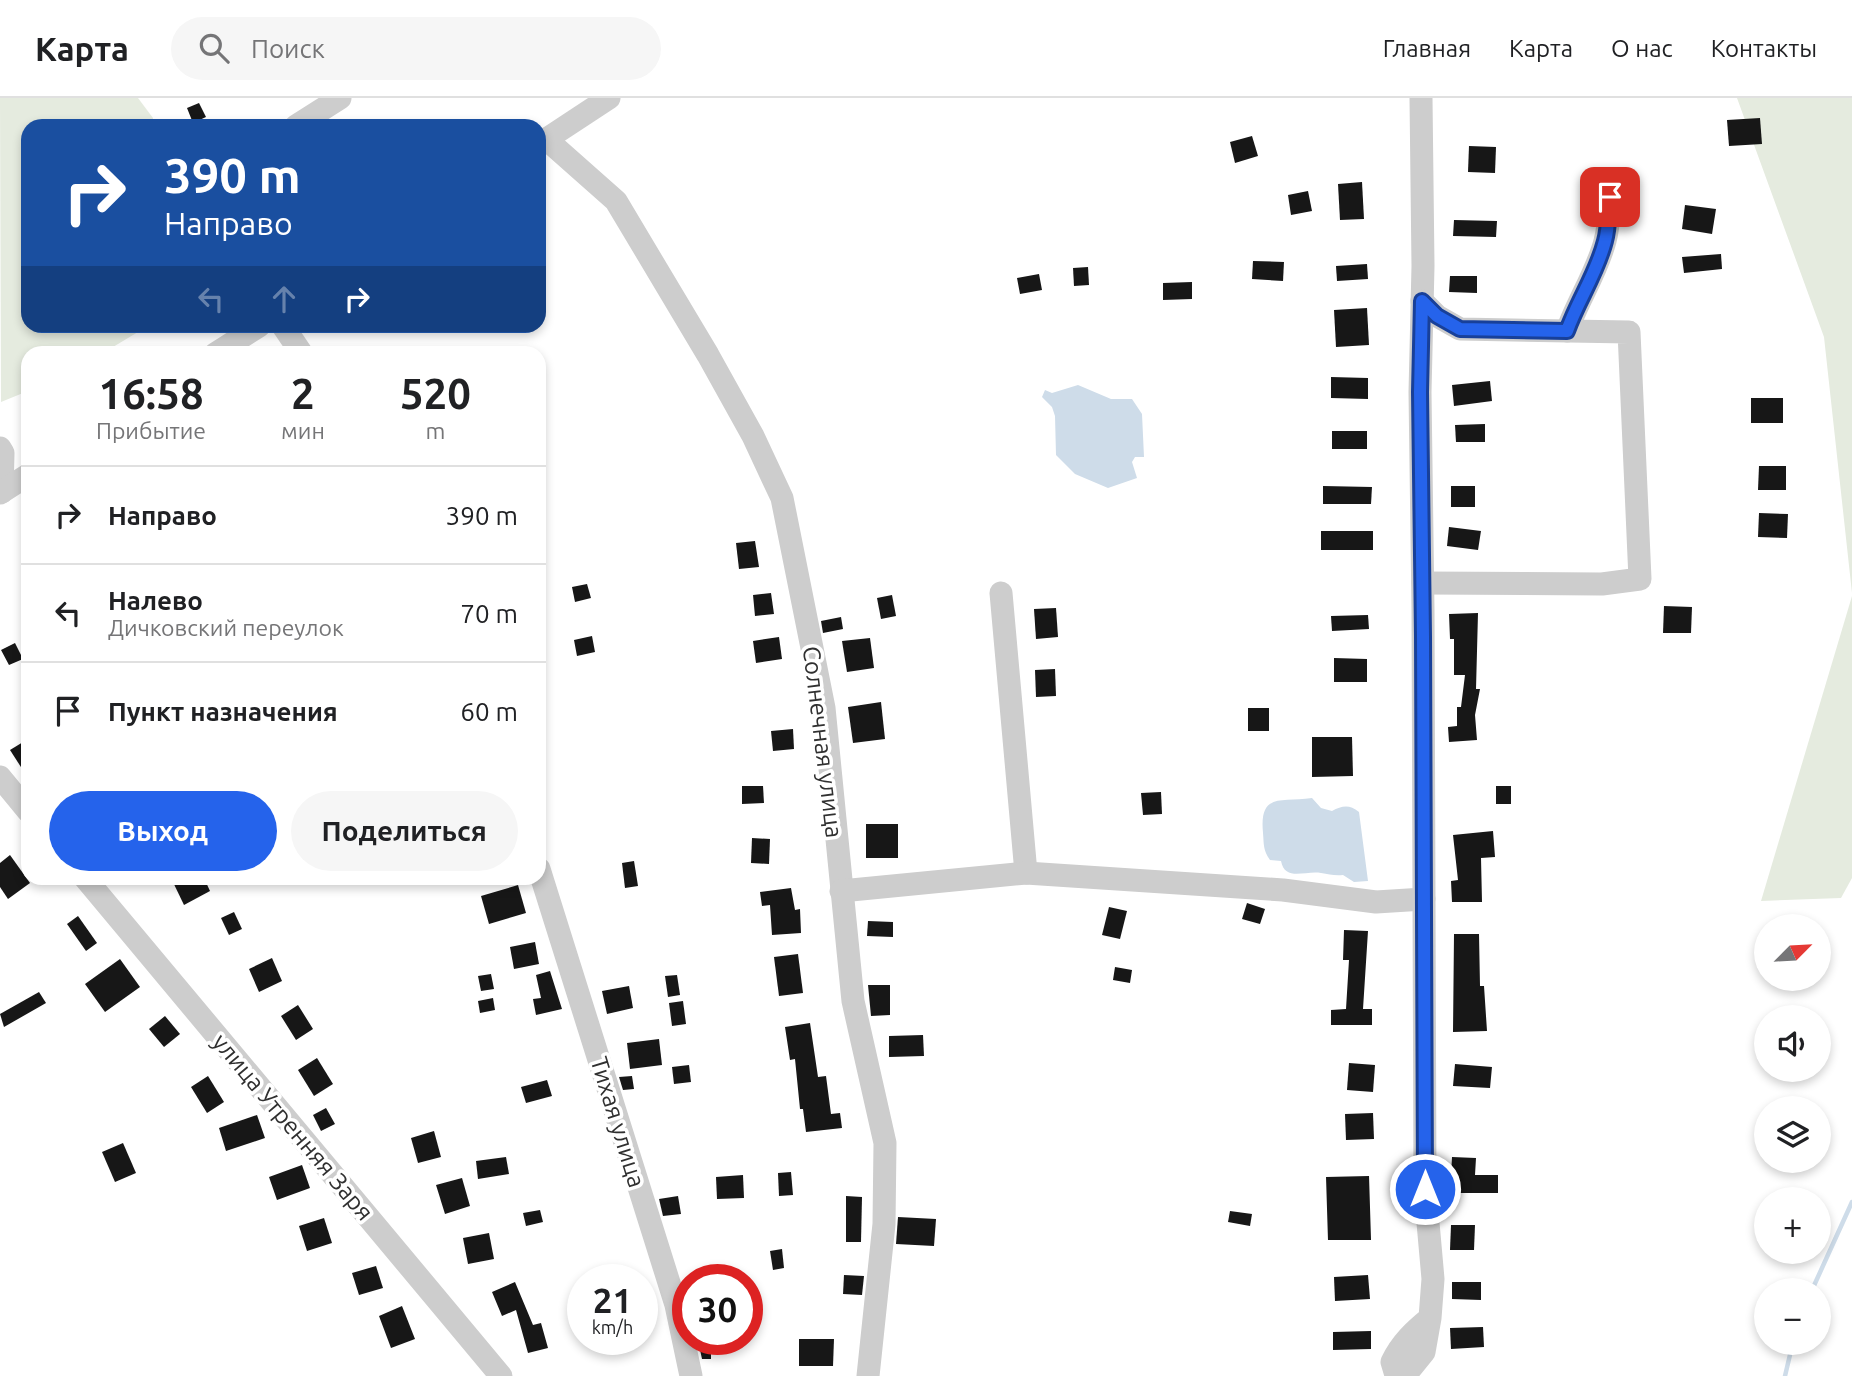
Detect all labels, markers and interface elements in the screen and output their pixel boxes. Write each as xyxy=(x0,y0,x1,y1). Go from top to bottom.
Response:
search box xyxy=(171,17,661,80)
icon: search xyxy=(195,29,233,67)
text: Карта xyxy=(35,30,129,67)
text: Поиск xyxy=(251,34,325,63)
text: Главная xyxy=(1383,35,1471,62)
text: Карта xyxy=(1509,35,1573,62)
text: О нас xyxy=(1611,35,1673,62)
text: Контакты xyxy=(1711,35,1817,62)
icon: right xyxy=(49,147,140,238)
text: 390 m xyxy=(164,147,301,202)
pin xyxy=(1580,167,1640,227)
icon: arrive xyxy=(1591,178,1629,216)
text: Направо xyxy=(164,205,293,241)
icon: left xyxy=(192,280,230,318)
icon: ahead xyxy=(265,280,303,318)
icon: right xyxy=(338,280,376,318)
text: 16:58 xyxy=(98,370,204,417)
text: 2 xyxy=(291,370,315,417)
text: 520 xyxy=(400,370,471,417)
text: Прибытие xyxy=(96,418,206,443)
text: мин xyxy=(281,418,325,443)
text: m xyxy=(425,418,445,443)
icon: right xyxy=(49,496,87,534)
text: Направо xyxy=(108,501,217,530)
text: 390 m xyxy=(446,501,518,530)
text: Налево xyxy=(108,586,203,615)
icon: left xyxy=(49,594,87,632)
text: 70 m xyxy=(460,599,518,628)
text: Дичковский переулок xyxy=(108,615,344,640)
street label: Солнечная улица xyxy=(798,645,848,839)
icon: arrive xyxy=(49,692,87,730)
text: Пункт назначения xyxy=(108,697,338,726)
text: 60 m xyxy=(460,697,518,726)
button: Выход xyxy=(49,791,277,871)
button: Поделиться xyxy=(291,791,518,871)
north arrow xyxy=(1754,914,1830,990)
map controls xyxy=(1754,914,1831,1355)
button: sound xyxy=(1754,1005,1831,1082)
street label: улица Утренняя Заря xyxy=(207,1028,379,1226)
street label: Тихая улица xyxy=(585,1054,651,1190)
button: layers xyxy=(1754,1096,1831,1173)
position arrow xyxy=(1388,1152,1462,1226)
button: + xyxy=(1754,1187,1831,1264)
speed limit sign: 30 xyxy=(672,1264,763,1355)
button: − xyxy=(1754,1278,1831,1355)
text: 21 xyxy=(593,1280,632,1320)
text: km/h xyxy=(592,1317,633,1337)

